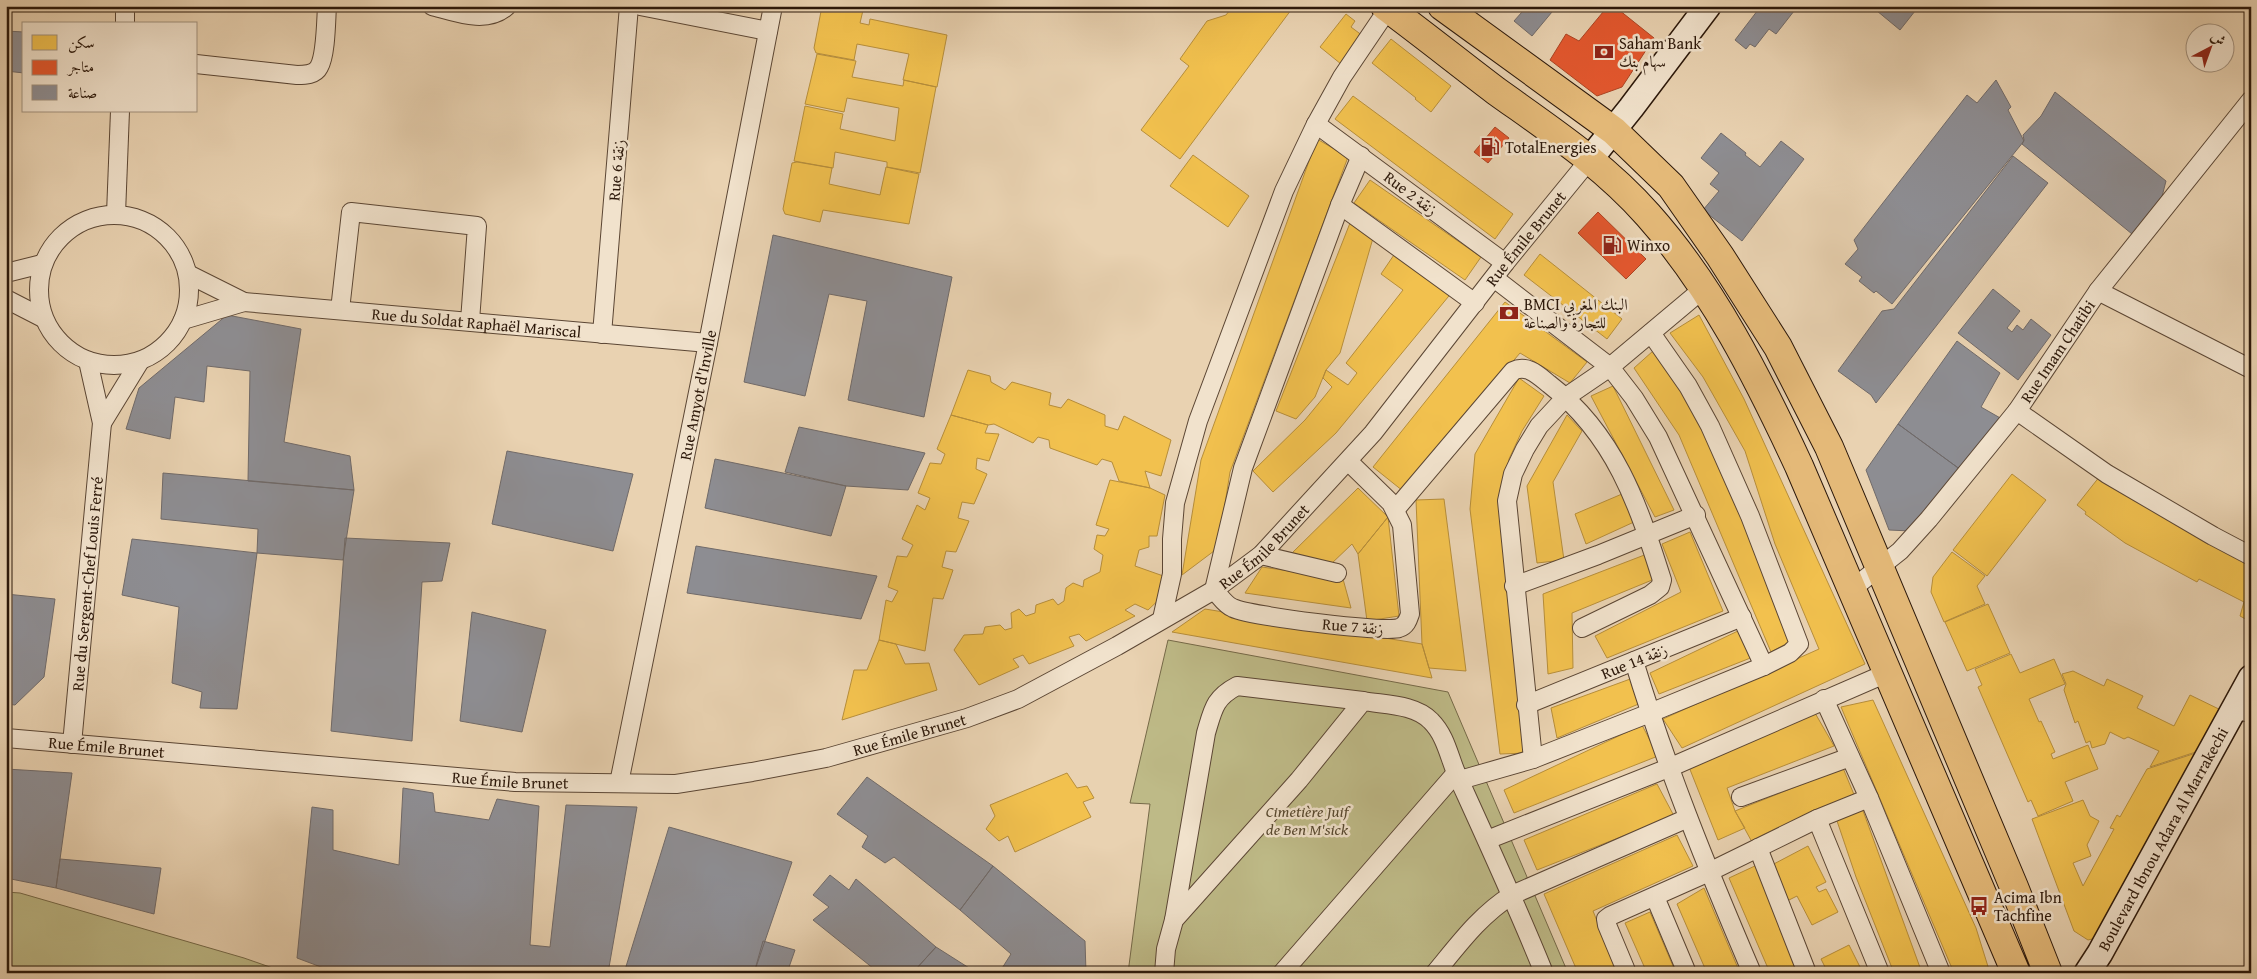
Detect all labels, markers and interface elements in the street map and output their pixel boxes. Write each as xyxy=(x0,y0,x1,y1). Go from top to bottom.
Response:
legend xyxy=(22,22,198,112)
north arrow xyxy=(2184,22,2234,72)
text: ش xyxy=(2207,26,2230,50)
place label: Saham Bank سهام بنك xyxy=(1619,31,1702,76)
text: سكن xyxy=(68,32,95,53)
bank icon: Saham Bank سهام بنك xyxy=(1593,41,1615,63)
text: متاجر xyxy=(66,56,94,77)
text: صناعة xyxy=(68,82,97,103)
place label: TotalEnergies xyxy=(1505,135,1597,159)
fuel station icon: TotalEnergies xyxy=(1479,136,1501,158)
street label: Rue 6 زنقة xyxy=(601,138,631,202)
street label: Rue 2 زنقة xyxy=(1379,165,1443,221)
street label: Rue Émile Brunet xyxy=(1479,185,1572,291)
place label: Winxo xyxy=(1627,233,1670,257)
fuel station icon: Winxo xyxy=(1601,234,1623,256)
place label: BMCI البنك المغربي للتجارة والصناعة xyxy=(1524,292,1628,334)
street label: Rue Imam Chatibi xyxy=(2014,295,2101,407)
street label: Rue du Soldat Raphaël Mariscal xyxy=(371,301,583,344)
bank icon: BMCI البنك المغربي للتجارة والصناعة xyxy=(1498,302,1520,324)
street label: Rue Amyot d'Inville xyxy=(673,328,722,462)
street label: Rue du Sergent-Chef Louis Ferré xyxy=(65,475,109,692)
street label: Rue Émile Brunet xyxy=(1213,498,1315,595)
street label: Rue 7 زنقة xyxy=(1321,611,1385,641)
street label: Rue 14 زنقة xyxy=(1597,637,1671,685)
street label: Rue Émile Brunet xyxy=(850,707,969,762)
street label: Boulevard Ibnou Adara Al Marrakechi xyxy=(2091,722,2234,955)
street label: Rue Émile Brunet xyxy=(47,730,166,764)
street label: Rue Émile Brunet xyxy=(451,765,569,795)
park label: Cimetière Juif de Ben M'sick xyxy=(1266,799,1352,841)
place label: Acima Ibn Tachfine xyxy=(1994,885,2062,927)
bus stop icon: Acima Ibn Tachfine xyxy=(1968,895,1990,917)

